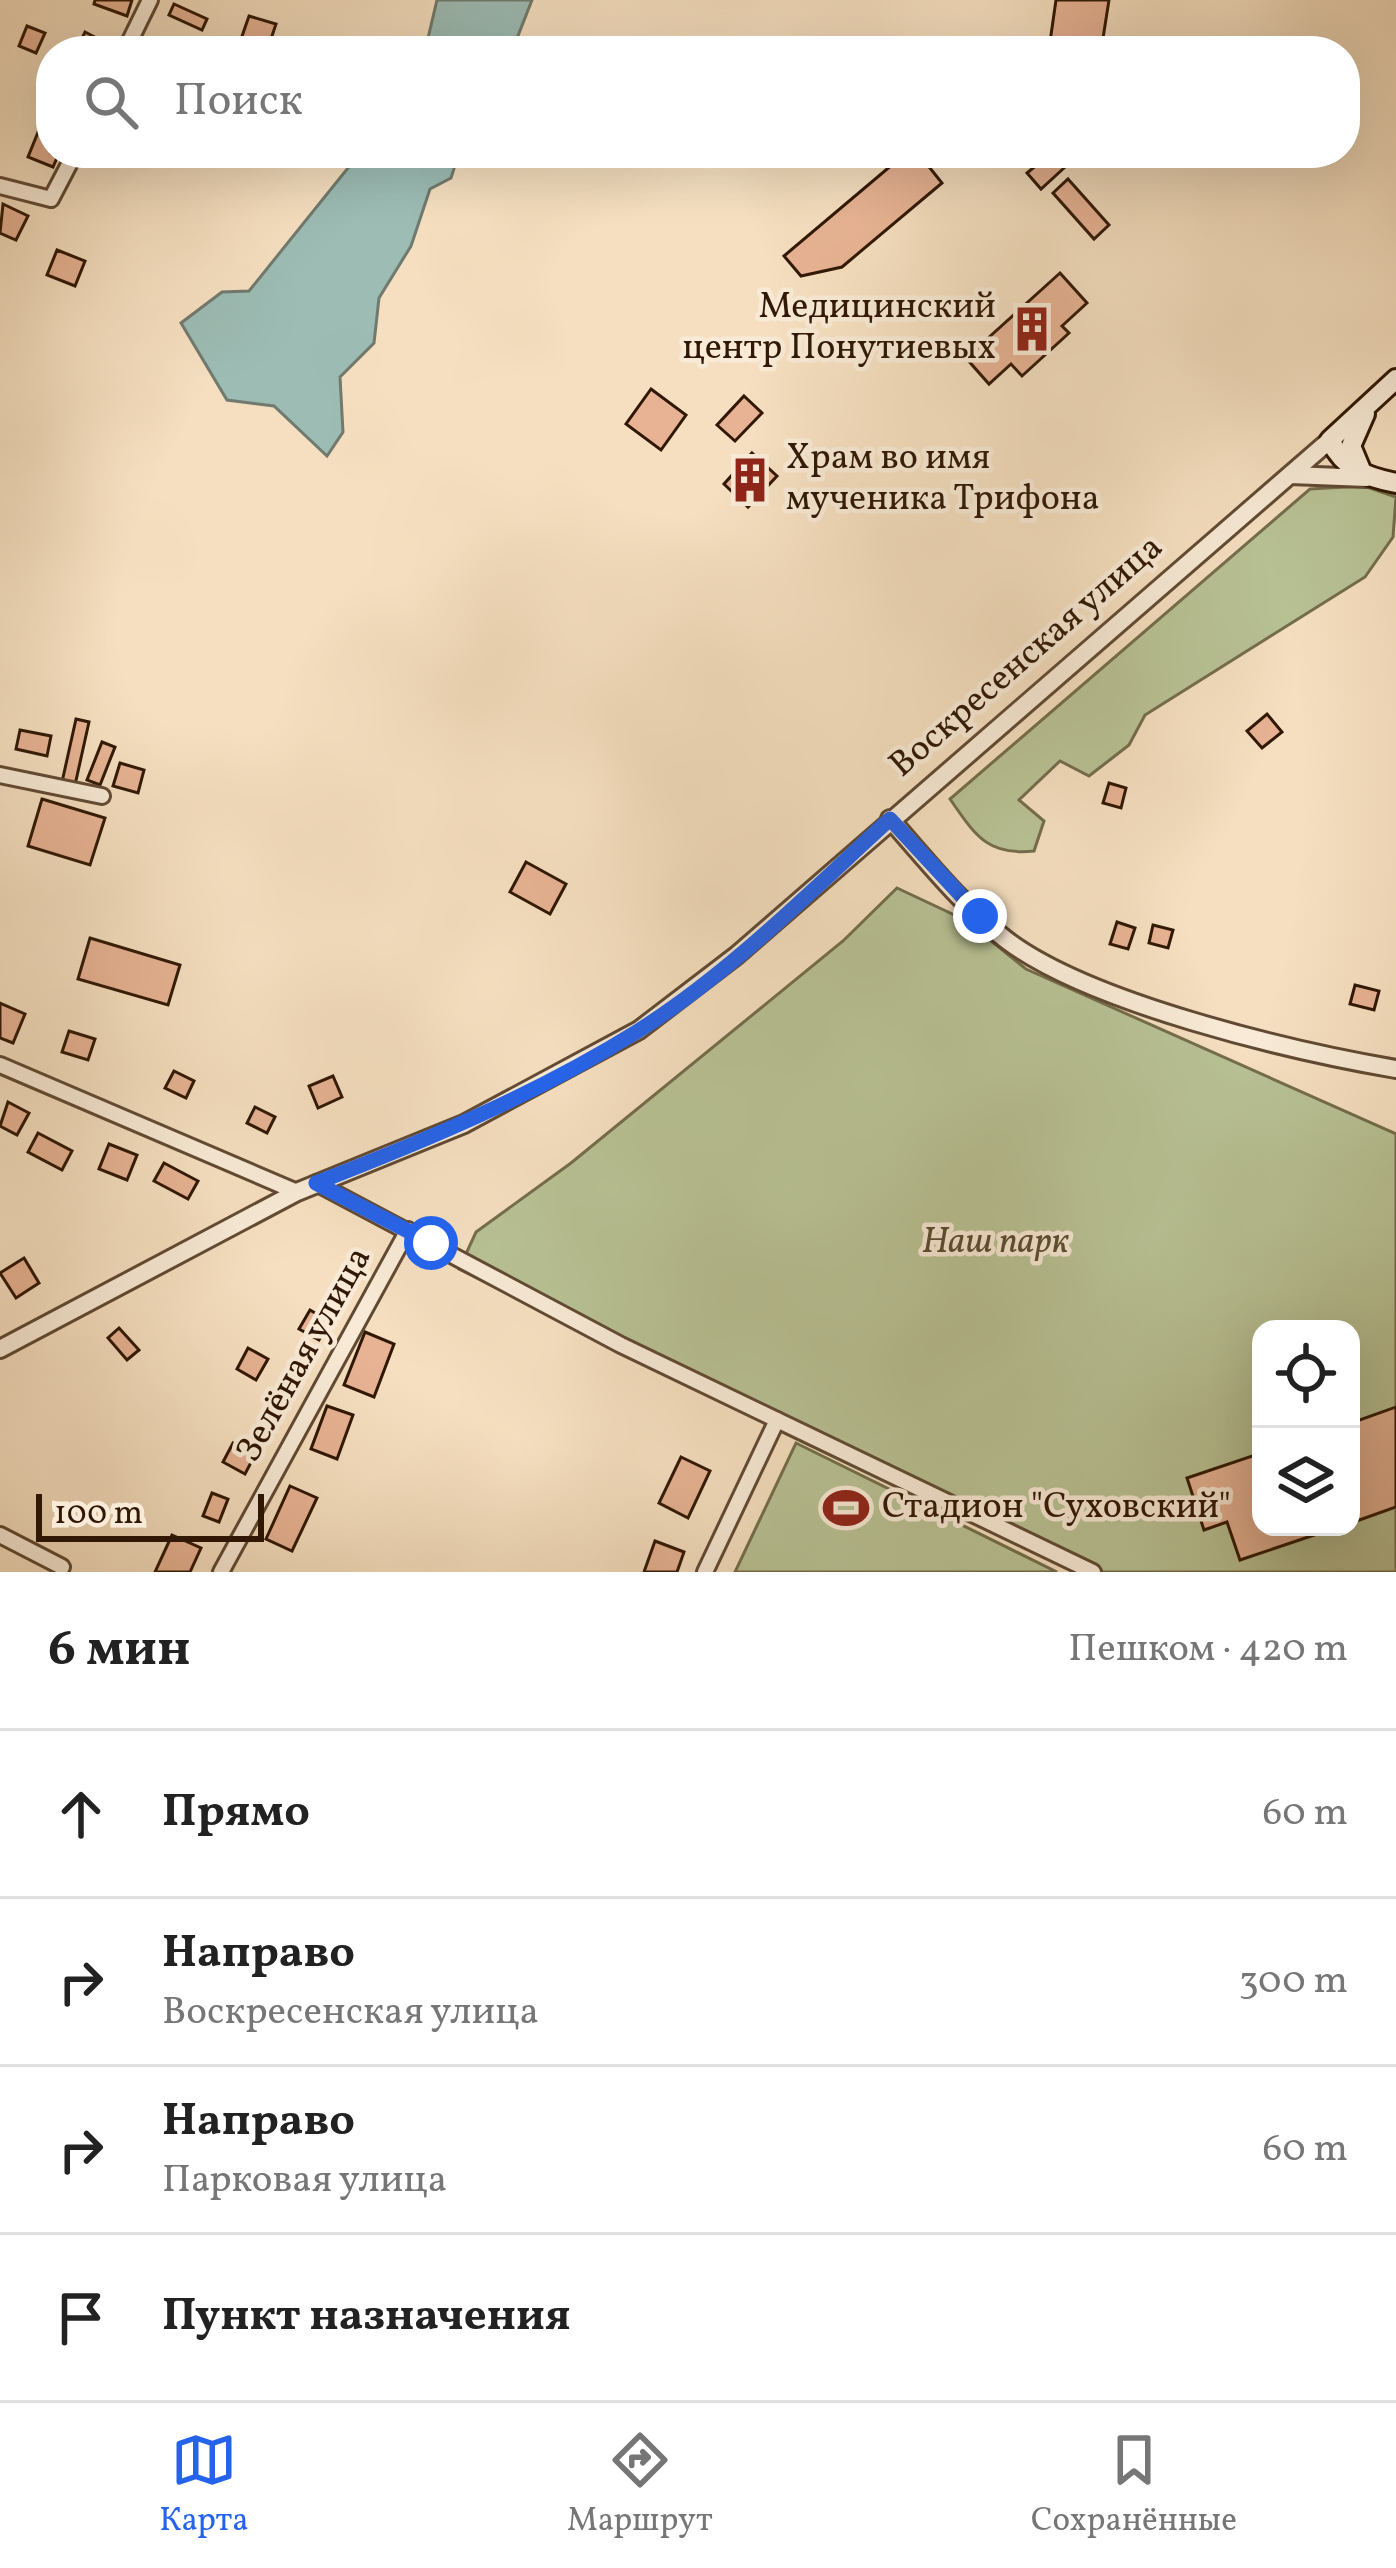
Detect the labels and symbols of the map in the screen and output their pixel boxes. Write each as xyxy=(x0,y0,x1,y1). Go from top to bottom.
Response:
place label: Медицинский центр Понутиевых xyxy=(682,283,996,374)
building icon: Медицинский центр Понутиевых xyxy=(1007,304,1057,354)
place label: Храм во имя мученика Трифона xyxy=(786,434,1100,525)
building icon: Храм во имя мученика Трифона xyxy=(725,455,775,505)
street label: Воскресенская улица xyxy=(879,524,1175,790)
route end xyxy=(953,889,1007,943)
route start xyxy=(404,1216,458,1270)
park label: Наш парк xyxy=(922,1218,1069,1268)
street label: Зелёная улица xyxy=(225,1238,385,1472)
sports icon: Стадион "Суховский" xyxy=(821,1483,871,1533)
place label: Стадион "Суховский" xyxy=(882,1483,1231,1533)
scale bar xyxy=(36,1488,264,1541)

